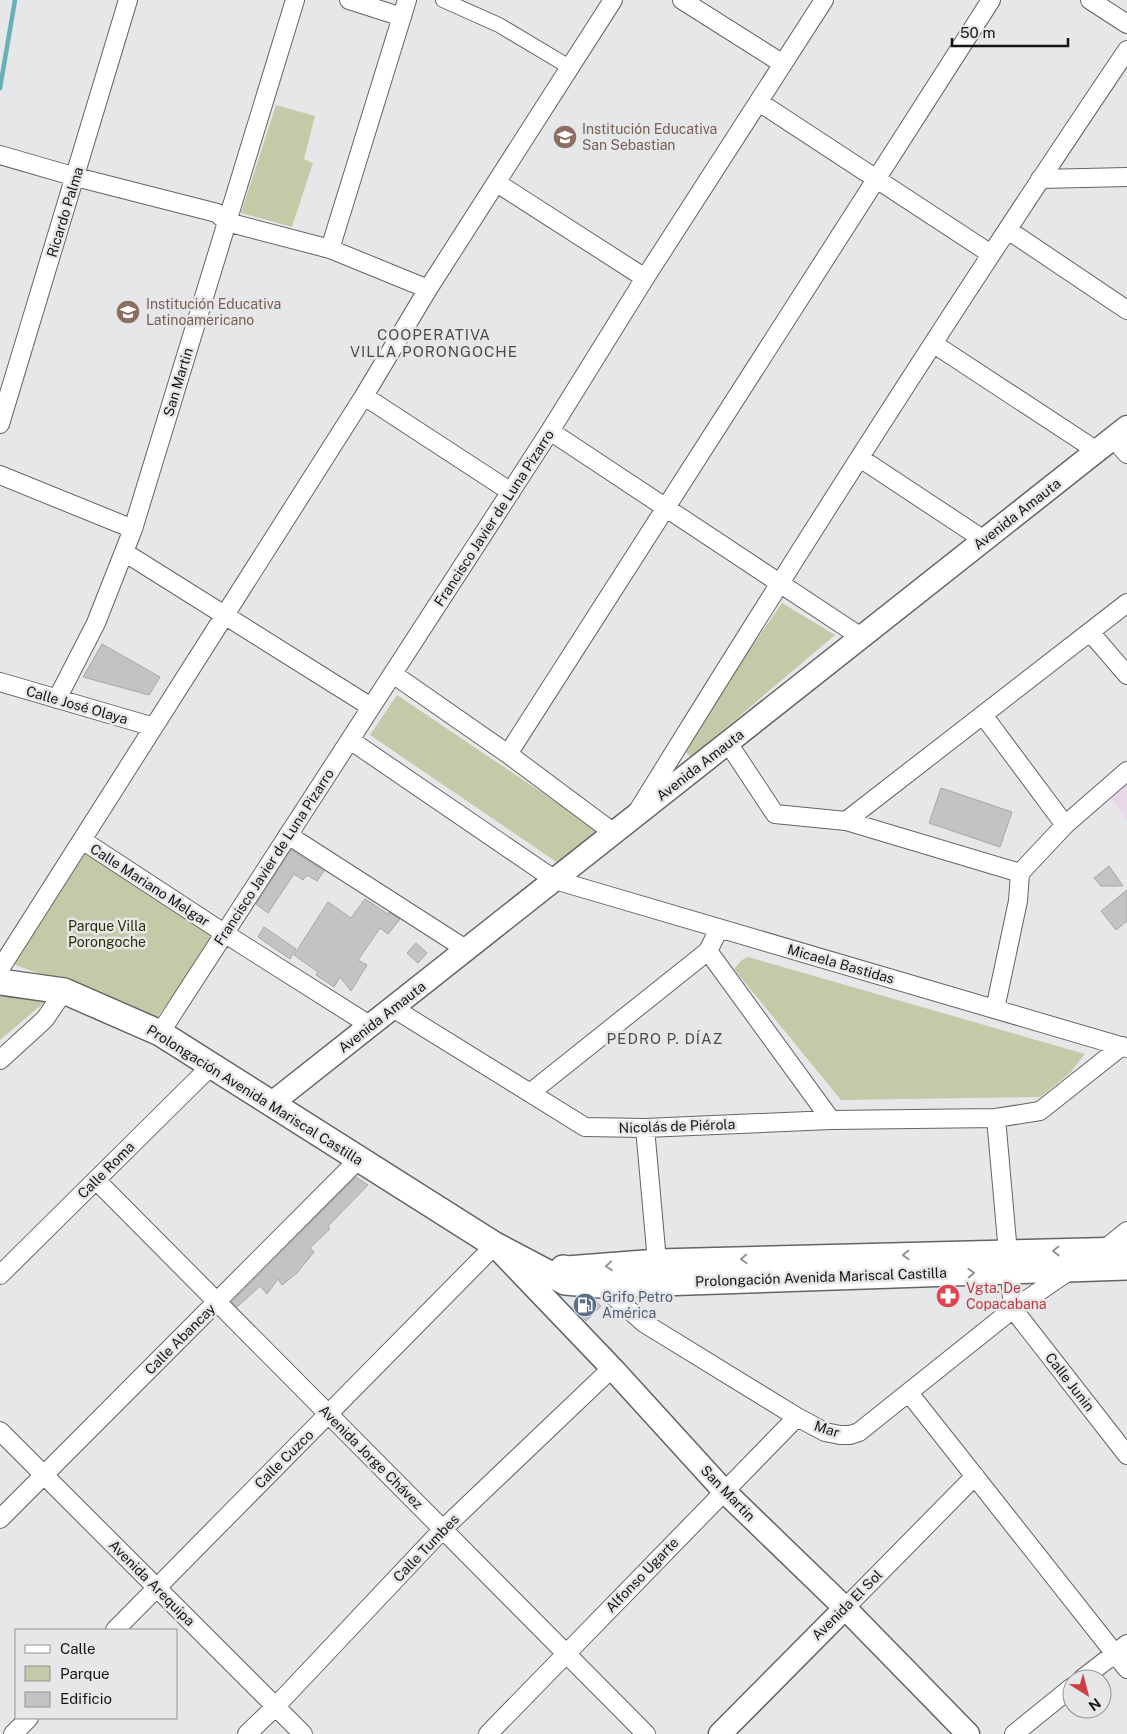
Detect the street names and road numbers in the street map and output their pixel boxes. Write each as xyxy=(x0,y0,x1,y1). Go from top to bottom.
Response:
street label: Ricardo Palma xyxy=(44,165,86,259)
street label: San Martin xyxy=(160,346,196,418)
street label: Francisco Javier de Luna Pizarro xyxy=(431,427,557,609)
street label: Avenida Amauta xyxy=(970,475,1064,553)
street label: Calle José Olaya xyxy=(24,683,130,727)
street label: Avenida Amauta xyxy=(653,726,747,804)
street label: Francisco Javier de Luna Pizarro xyxy=(211,766,337,948)
street label: Calle Mariano Melgar xyxy=(87,840,213,930)
street label: Micaela Bastidas xyxy=(786,941,896,987)
street label: Avenida Amauta xyxy=(335,978,429,1056)
street label: Prolongación Avenida Mariscal Castilla xyxy=(144,1021,366,1169)
street label: Nicolás de Piérola xyxy=(618,1116,736,1136)
street label: Calle Roma xyxy=(74,1138,138,1202)
street label: Prolongación Avenida Mariscal Castilla xyxy=(695,1265,947,1289)
street label: Calle Abancay xyxy=(141,1300,219,1378)
street label: Calle Junin xyxy=(1042,1350,1098,1414)
street label: Avenida Jorge Chávez xyxy=(316,1402,426,1512)
street label: Mar xyxy=(812,1417,842,1441)
street label: Calle Cuzco xyxy=(251,1426,317,1492)
street label: San Martin xyxy=(698,1462,758,1524)
street label: Calle Tumbes xyxy=(390,1511,462,1585)
street label: Alfonso Ugarte xyxy=(602,1534,682,1616)
street label: Avenida Arequipa xyxy=(106,1537,198,1629)
street label: Avenida El Sol xyxy=(809,1567,885,1643)

